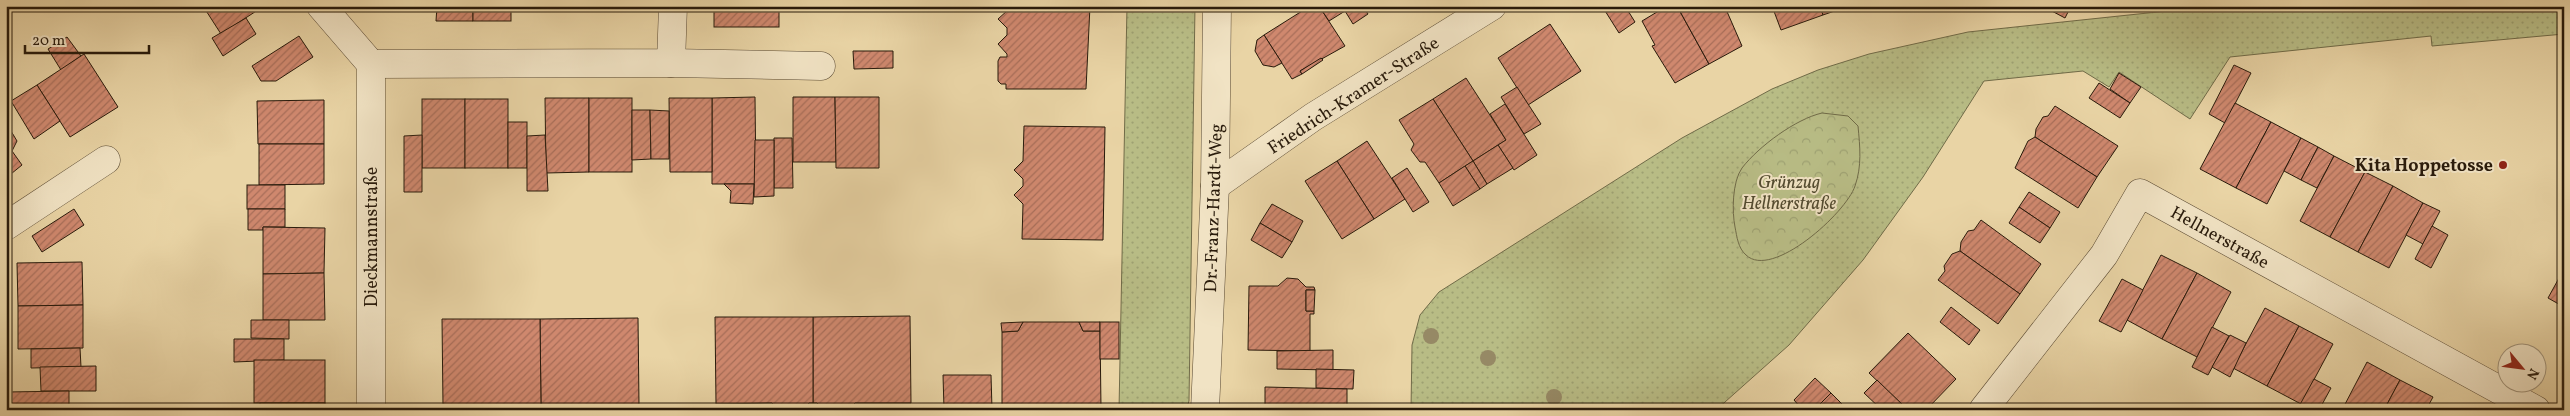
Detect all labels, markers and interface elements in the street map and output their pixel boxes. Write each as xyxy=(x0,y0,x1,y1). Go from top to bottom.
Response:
scale bar xyxy=(25,22,149,54)
text: 20 m xyxy=(32,31,65,52)
street label: Friedrich-Kramer-Straße xyxy=(1263,31,1444,161)
street label: Dr.-Franz-Hardt-Weg xyxy=(1199,123,1230,293)
place label: Kita Hoppetosse xyxy=(2355,154,2493,179)
marker: Kita Hoppetosse xyxy=(2497,159,2509,171)
street label: Dieckmannstraße xyxy=(360,167,385,307)
park label: Grünzug Hellnerstraße xyxy=(1742,171,1837,217)
street label: Hellnerstraße xyxy=(2165,201,2273,276)
north arrow xyxy=(2498,344,2548,394)
text: N xyxy=(2521,365,2543,383)

